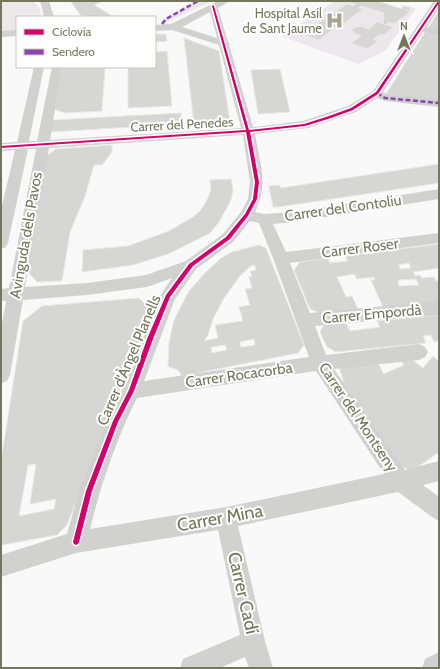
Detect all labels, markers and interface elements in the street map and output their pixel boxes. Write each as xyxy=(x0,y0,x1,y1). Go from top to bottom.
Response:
place label: Hospital Asil de Sant Jaume xyxy=(243,5,322,36)
hospital icon: Hospital Asil de Sant Jaume xyxy=(325,10,345,30)
legend xyxy=(16,16,156,68)
north arrow xyxy=(384,16,424,56)
text: N xyxy=(400,19,408,33)
text: Ciclovía xyxy=(52,24,91,39)
text: Sendero xyxy=(52,44,95,59)
street label: Carrer del Penedes xyxy=(130,113,234,135)
street label: Avinguda dels Pavos xyxy=(6,170,46,300)
street label: Carrer del Contoliu xyxy=(283,191,403,225)
street label: Carrer Roser xyxy=(321,234,400,262)
street label: Carrer d'Àngel Planells xyxy=(92,292,165,428)
street label: Carrer Empordà xyxy=(322,301,423,327)
street label: Carrer Rocacorba xyxy=(184,358,294,391)
street label: Carrer del Montseny xyxy=(315,359,401,475)
street label: Carrer Mina xyxy=(175,500,265,536)
street label: Carrer Cadí xyxy=(223,550,263,636)

